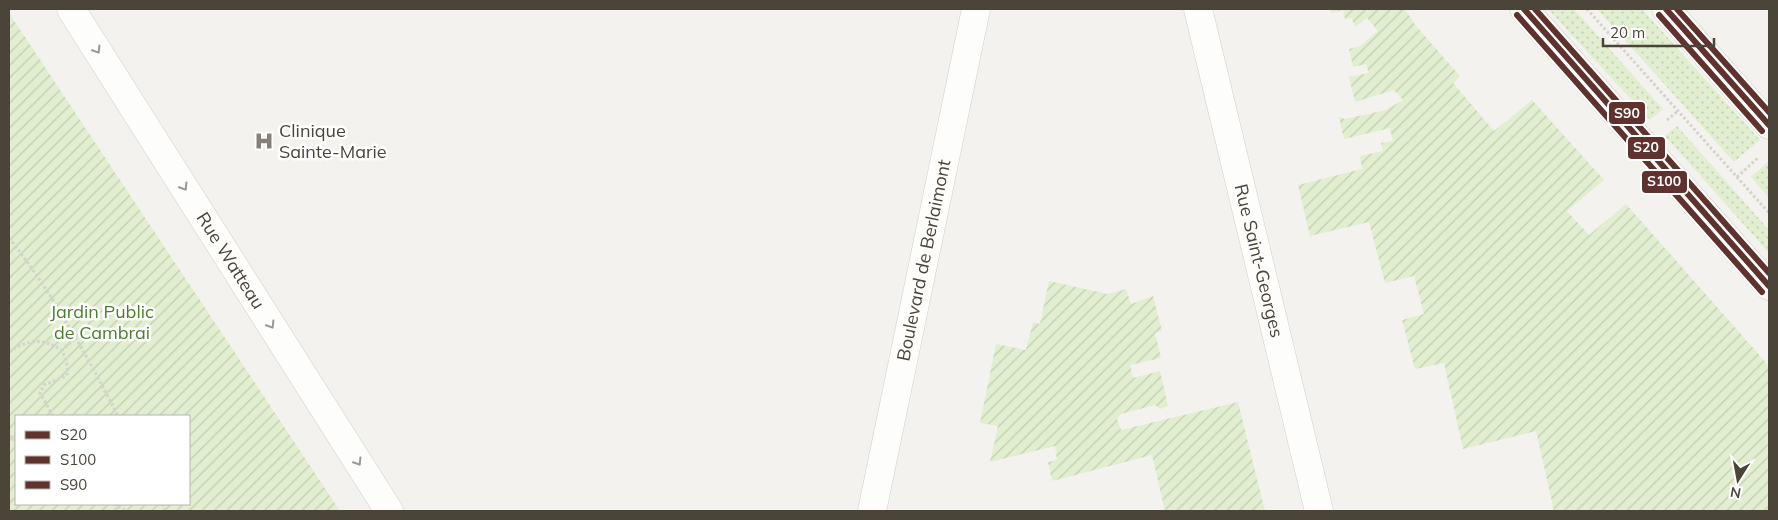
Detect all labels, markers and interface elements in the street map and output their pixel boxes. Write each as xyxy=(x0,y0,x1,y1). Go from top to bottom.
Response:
scale bar xyxy=(1603,15,1714,47)
text: 20 m xyxy=(1610,23,1645,42)
one-way arrow xyxy=(91,44,100,54)
line badge: S90 xyxy=(1608,101,1646,125)
text: S90 xyxy=(1614,104,1640,122)
place label: Clinique Sainte-Marie xyxy=(279,119,387,163)
hospital icon: Clinique Sainte-Marie xyxy=(253,130,275,152)
line badge: S20 xyxy=(1627,136,1666,160)
text: S20 xyxy=(1633,138,1659,156)
street label: Boulevard de Berlaimont xyxy=(891,157,956,363)
line badge: S100 xyxy=(1641,170,1688,194)
text: S100 xyxy=(1647,172,1681,190)
street label: Rue Saint-Georges xyxy=(1230,181,1289,340)
one-way arrow xyxy=(177,182,187,191)
street label: Rue Watteau xyxy=(192,208,270,313)
park label: Jardin Public de Cambrai xyxy=(50,300,154,344)
one-way arrow xyxy=(264,319,274,328)
legend xyxy=(15,415,190,505)
text: S20 xyxy=(60,425,87,444)
text: S100 xyxy=(60,450,96,469)
north arrow xyxy=(1713,455,1763,505)
one-way arrow xyxy=(351,456,361,465)
text: S90 xyxy=(60,475,87,494)
text: N xyxy=(1729,483,1742,503)

